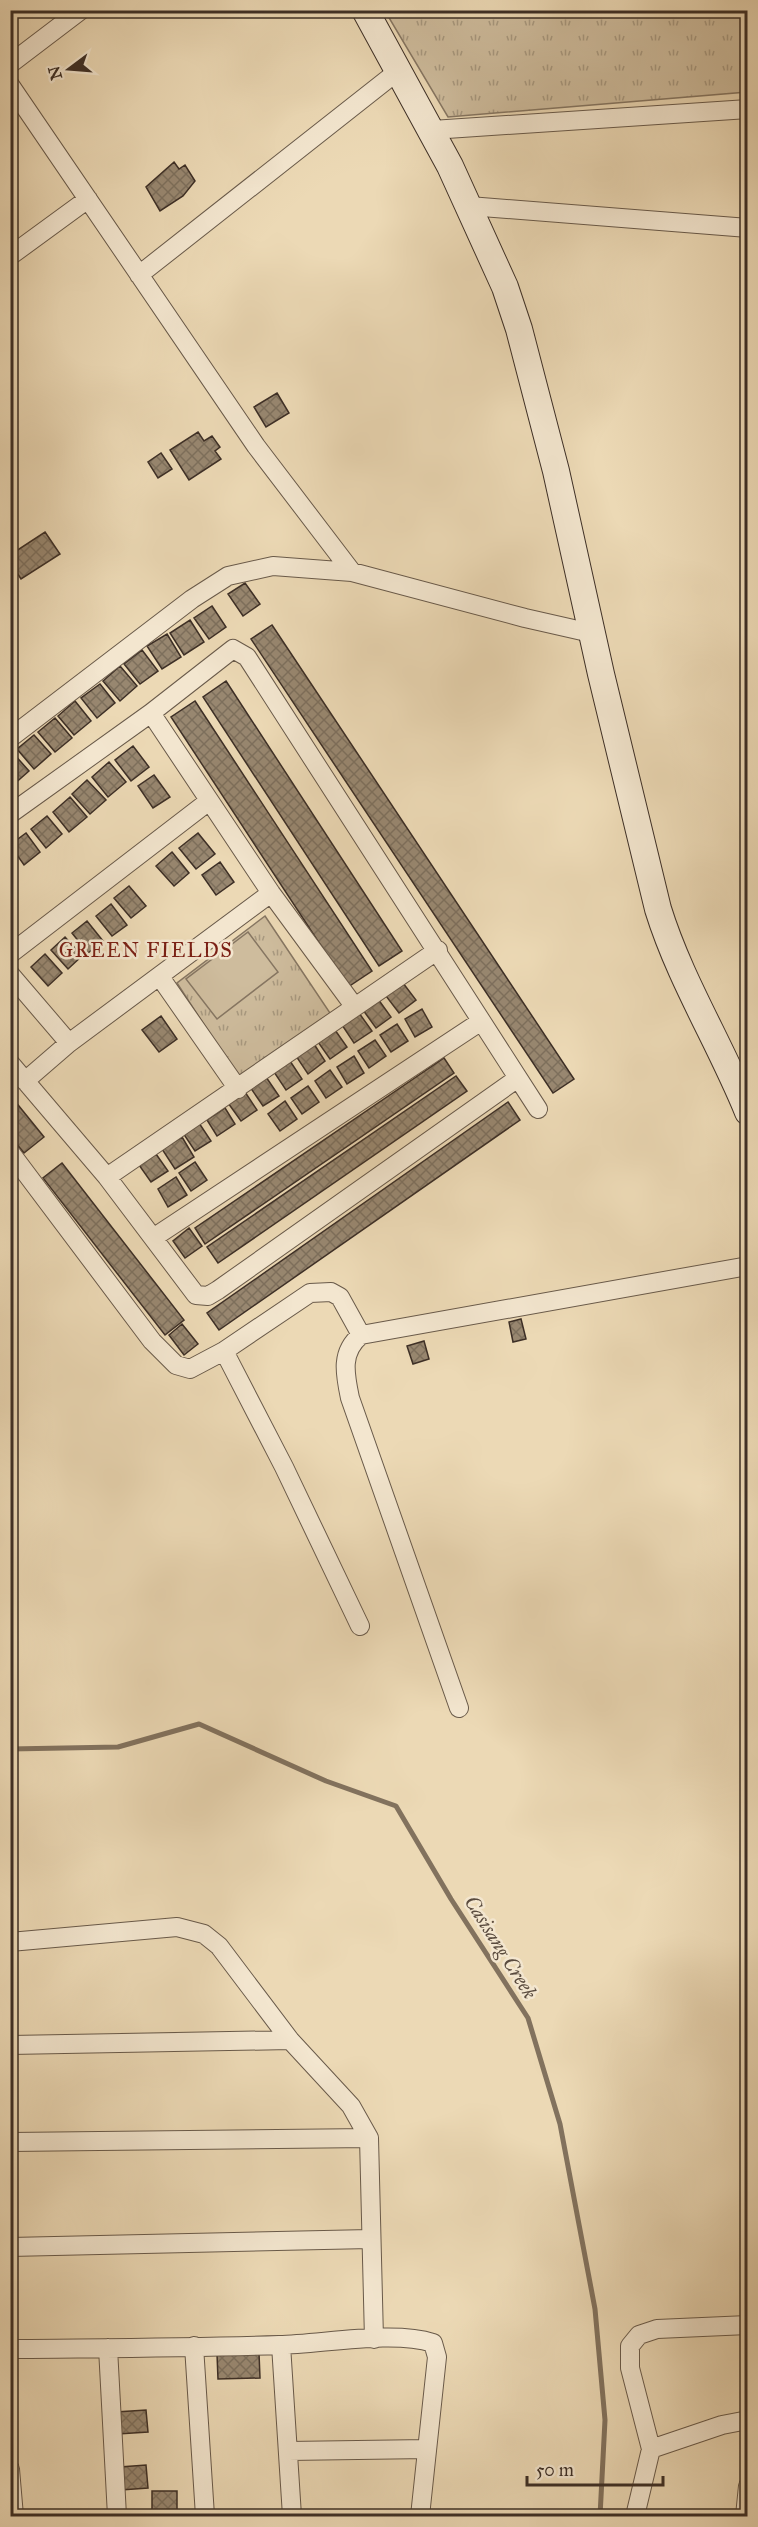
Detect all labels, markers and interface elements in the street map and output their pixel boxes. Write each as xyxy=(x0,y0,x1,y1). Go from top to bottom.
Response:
north arrow xyxy=(39,39,99,99)
text: N xyxy=(44,63,66,82)
district label: GREEN FIELDS xyxy=(59,938,233,962)
water label: Casisang Creek xyxy=(460,1891,542,2003)
scale bar xyxy=(527,2449,664,2487)
text: 50 m xyxy=(536,2459,574,2481)

